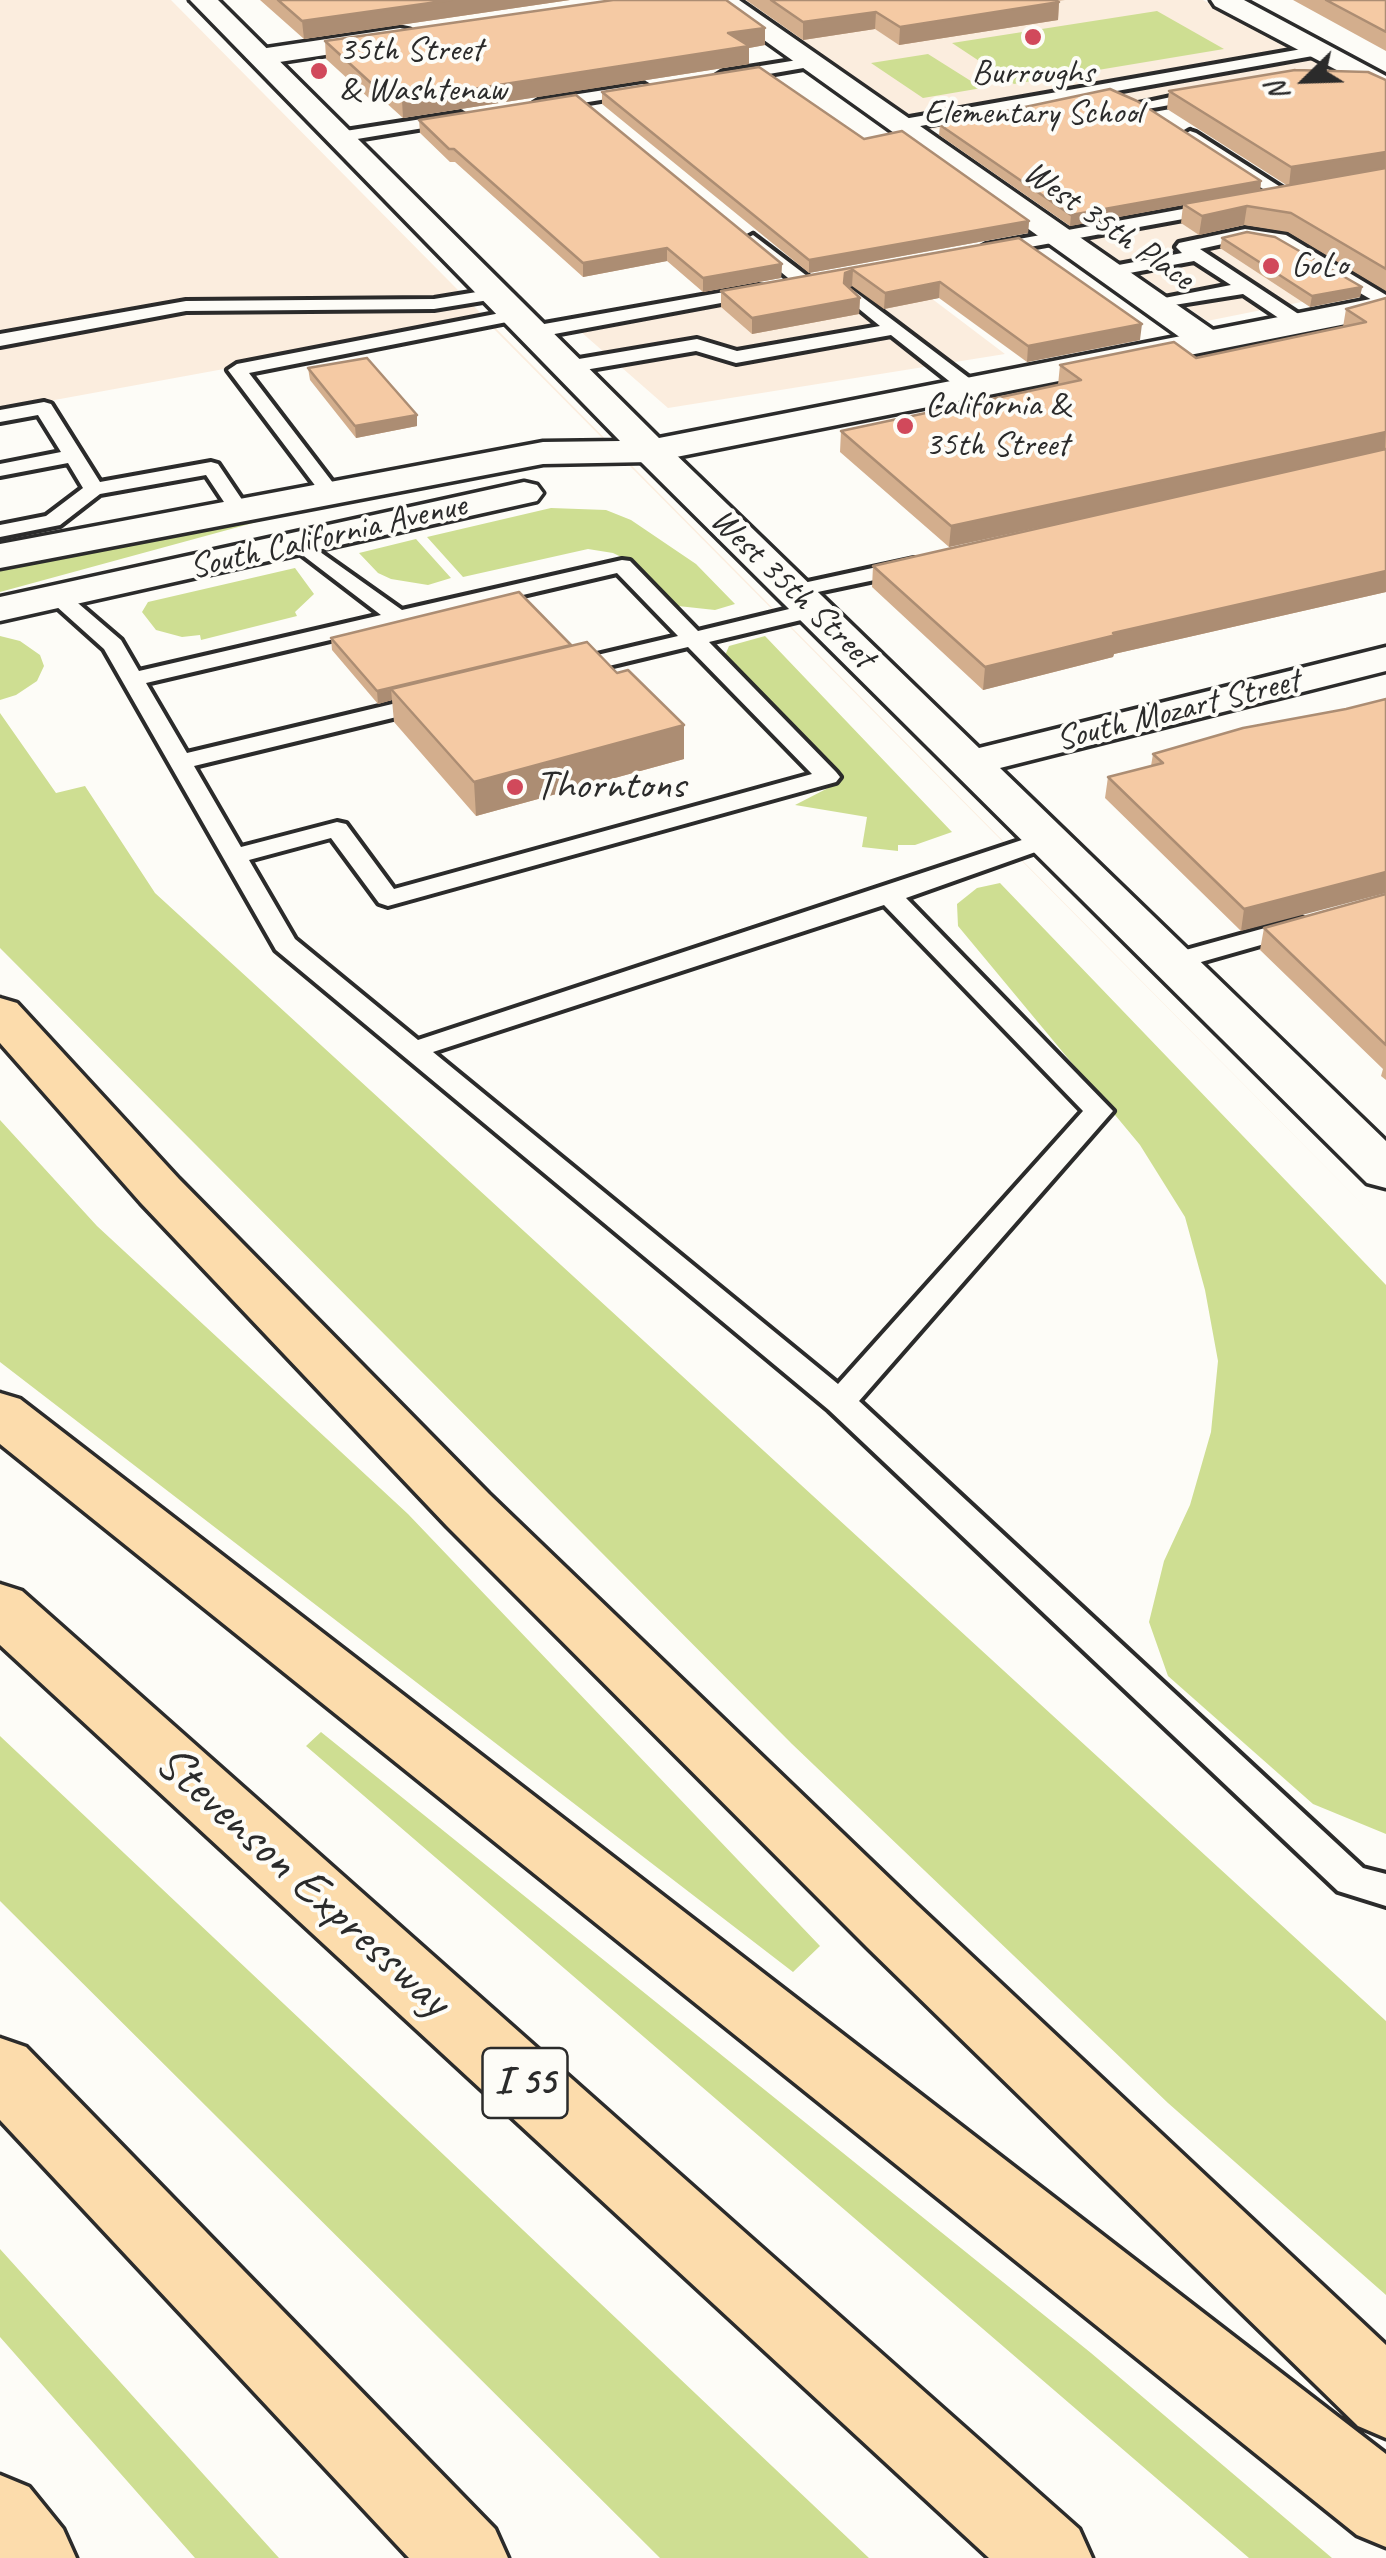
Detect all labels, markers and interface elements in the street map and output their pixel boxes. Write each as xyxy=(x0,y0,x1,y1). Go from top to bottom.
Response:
marker: Burroughs Elementary School xyxy=(1022,26,1044,48)
place label: 35th Street & Washtenaw xyxy=(339,30,507,112)
north arrow xyxy=(1256,30,1356,130)
place label: Burroughs Elementary School xyxy=(924,53,1142,135)
marker: 35th Street & Washtenaw xyxy=(308,60,330,82)
text: N xyxy=(1258,77,1297,107)
street label: West 35th Place xyxy=(1015,152,1201,300)
place label: GoLo xyxy=(1291,245,1348,287)
marker: GoLo xyxy=(1260,255,1282,277)
place label: California & 35th Street xyxy=(925,385,1069,467)
marker: California & 35th Street xyxy=(894,415,916,437)
street label: South California Avenue xyxy=(186,485,470,589)
street label: West 35th Street xyxy=(701,500,883,678)
street label: South Mozart Street xyxy=(1052,660,1304,762)
place label: Thorntons xyxy=(535,762,685,812)
marker: Thorntons xyxy=(504,776,526,798)
street label: Stevenson Expressway xyxy=(142,1734,462,2030)
road number: I 55 xyxy=(482,2048,568,2118)

